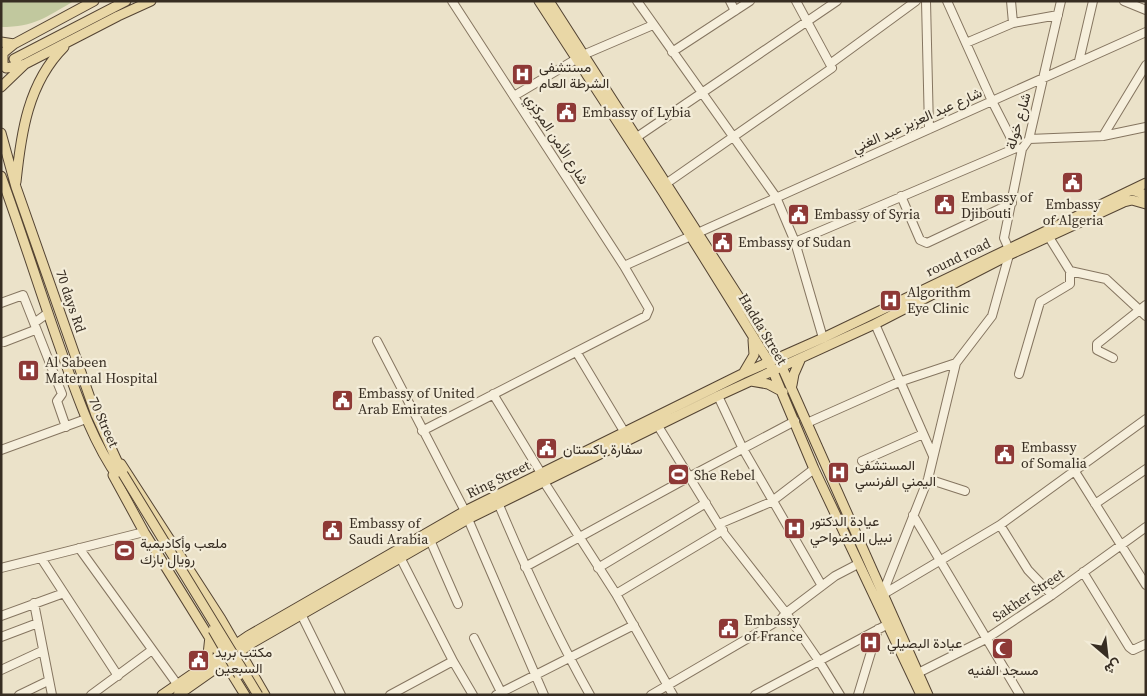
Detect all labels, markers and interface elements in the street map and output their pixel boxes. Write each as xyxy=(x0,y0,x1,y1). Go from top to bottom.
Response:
place label: مستشفى الشرطة العام xyxy=(539,57,609,93)
hospital icon: مستشفى الشرطة العام xyxy=(511,63,535,87)
street label: شارع عبد العزيز عبد الغني xyxy=(849,82,986,160)
street label: شارع الأمن المركزي xyxy=(519,90,594,189)
street label: شارع خولة xyxy=(1000,90,1037,152)
public building icon: Embassy of Lybia xyxy=(554,100,578,124)
place label: Embassy of Lybia xyxy=(582,102,692,122)
public building icon: Embassy of Algeria xyxy=(1061,170,1085,194)
place label: Embassy of Djibouti xyxy=(961,187,1034,223)
public building icon: Embassy of Djibouti xyxy=(933,193,957,217)
place label: Embassy of Algeria xyxy=(1043,194,1104,230)
public building icon: Embassy of Syria xyxy=(786,202,810,226)
place label: Embassy of Syria xyxy=(814,204,921,224)
public building icon: Embassy of Sudan xyxy=(710,230,734,254)
place label: Embassy of Sudan xyxy=(738,232,852,252)
street label: round road xyxy=(922,233,994,281)
street label: 70 days Rd xyxy=(51,267,91,335)
place label: Algorithm Eye Clinic xyxy=(907,282,971,318)
hospital icon: Algorithm Eye Clinic xyxy=(879,288,903,312)
street label: Hadda Street xyxy=(734,289,792,369)
place label: Al Sabeen Maternal Hospital xyxy=(45,352,158,388)
hospital icon: Al Sabeen Maternal Hospital xyxy=(17,358,41,382)
place label: Embassy of United Arab Emirates xyxy=(358,383,475,419)
public building icon: Embassy of United Arab Emirates xyxy=(330,389,354,413)
street label: 70 Street xyxy=(84,394,124,451)
public building icon: سفارة باكستان xyxy=(535,437,559,461)
place label: Embassy of Somalia xyxy=(1021,437,1088,473)
place label: سفارة باكستان xyxy=(563,439,642,459)
public building icon: Embassy of Somalia xyxy=(993,443,1017,467)
street label: Ring Street xyxy=(463,455,534,503)
place label: المستشفى اليمني الفرنسي xyxy=(855,455,936,493)
hospital icon: المستشفى اليمني الفرنسي xyxy=(827,461,851,485)
sports icon: She Rebel xyxy=(666,463,690,487)
place label: She Rebel xyxy=(694,465,755,485)
place label: عيادة الدكتور نبيل المضواحي xyxy=(809,511,892,549)
place label: Embassy of Saudi Arabia xyxy=(349,513,429,549)
hospital icon: عيادة الدكتور نبيل المضواحي xyxy=(782,517,806,541)
public building icon: Embassy of Saudi Arabia xyxy=(321,519,345,543)
place label: ملعب وأكاديمية رويال بارك xyxy=(140,533,227,569)
sports icon: ملعب وأكاديمية رويال بارك xyxy=(112,539,136,563)
street label: Sakher Street xyxy=(988,563,1068,626)
place label: Embassy of France xyxy=(744,610,803,646)
public building icon: Embassy of France xyxy=(716,616,740,640)
hospital icon: عيادة البصيلي xyxy=(859,631,883,655)
north arrow xyxy=(1082,631,1132,681)
place label: عيادة البصيلي xyxy=(887,633,962,655)
mosque icon: مسجد الفنيه xyxy=(991,636,1015,660)
place label: مكتب بريد السبعين xyxy=(215,642,272,678)
public building icon: مكتب بريد السبعين xyxy=(187,648,211,672)
text: ش xyxy=(1101,655,1125,680)
place label: مسجد الفنيه xyxy=(968,660,1038,680)

